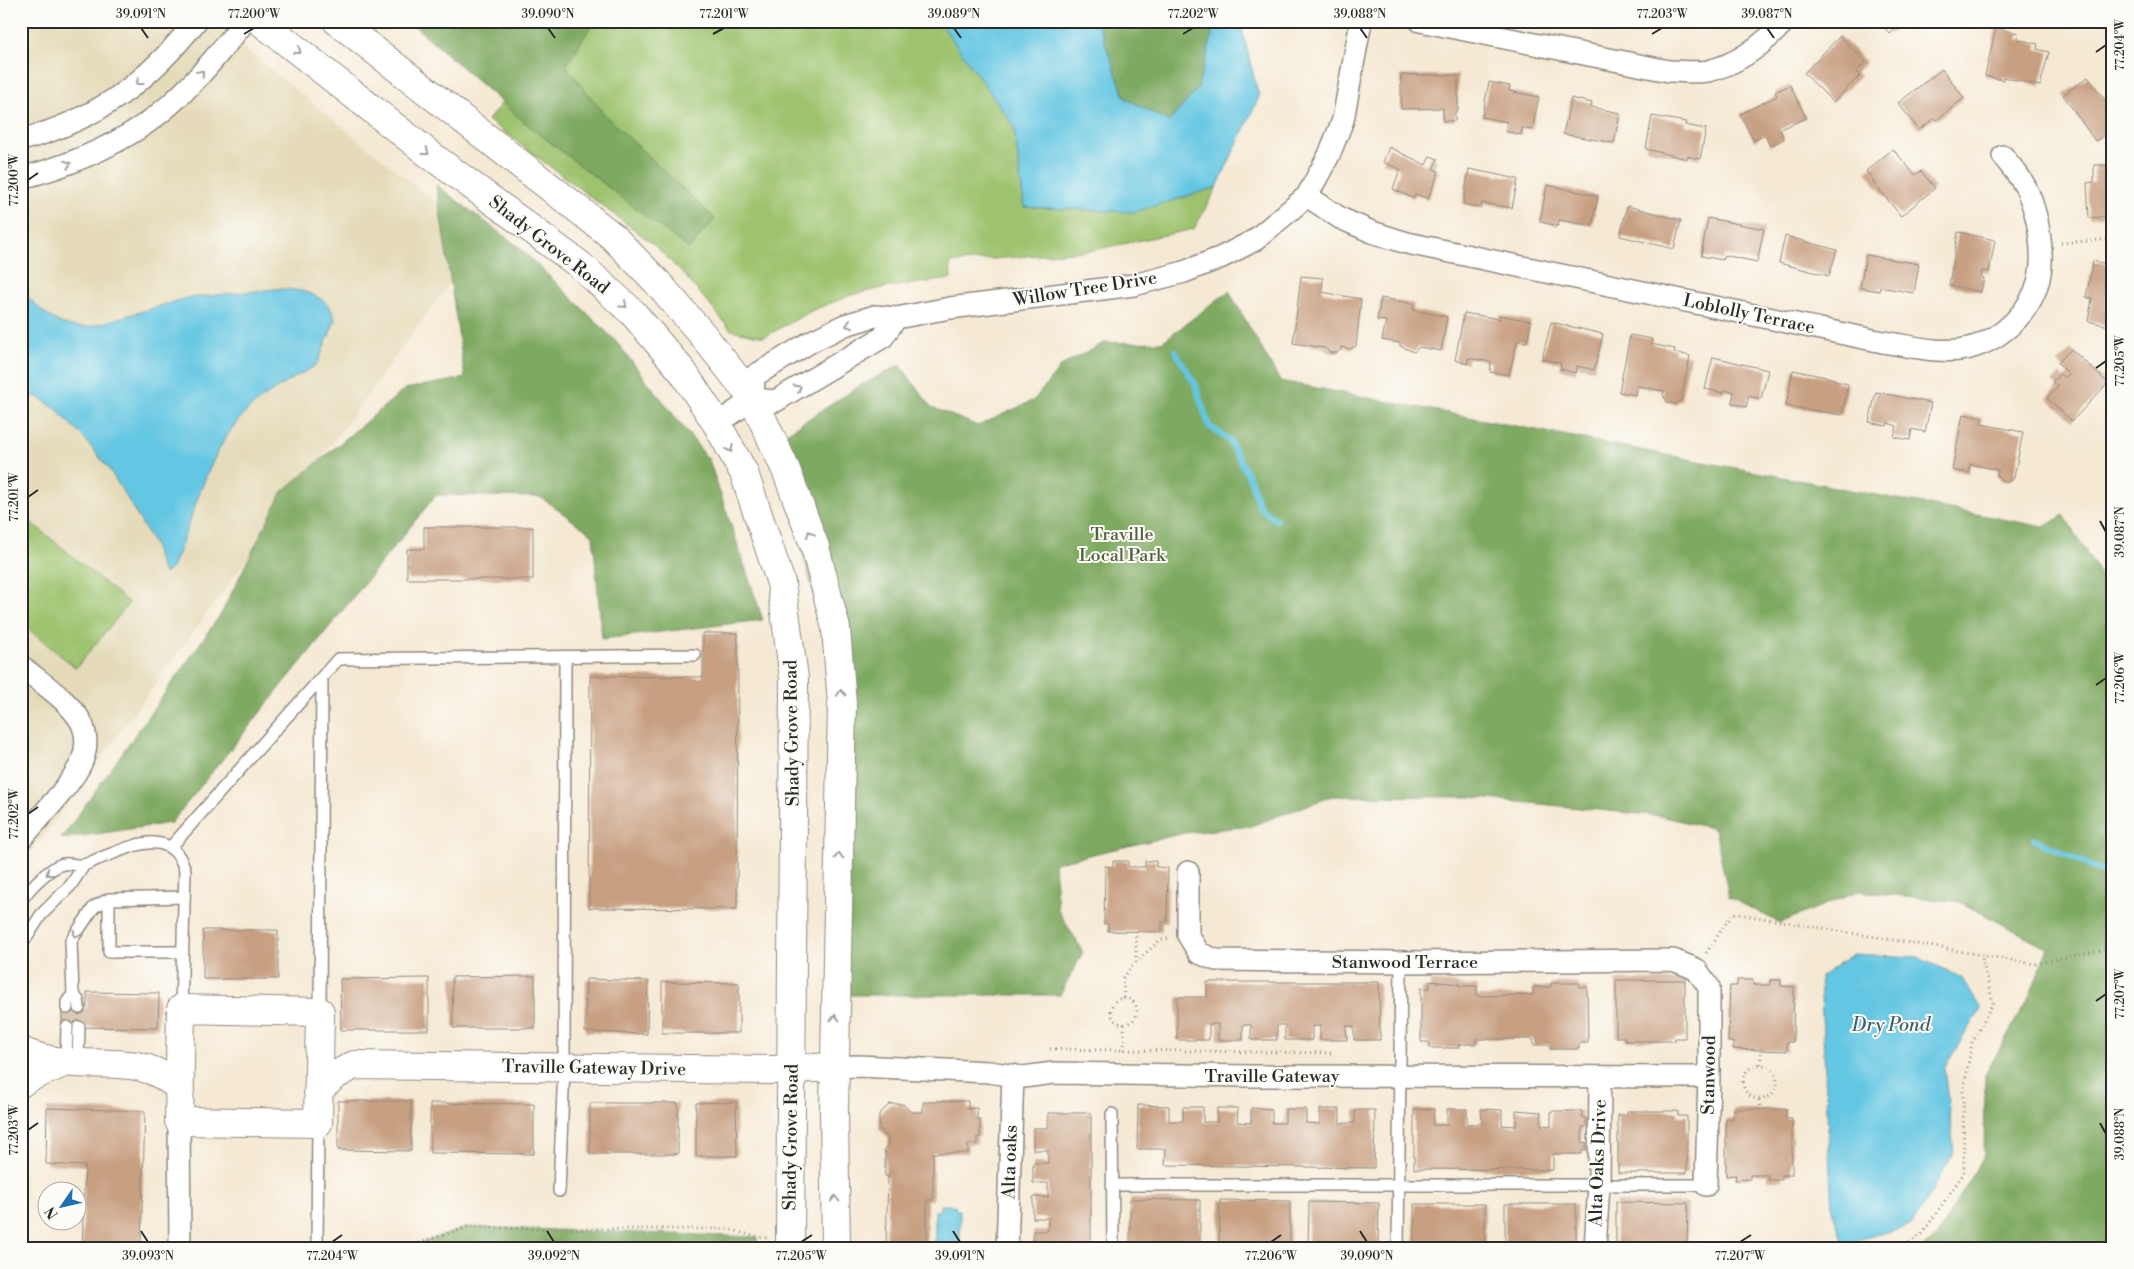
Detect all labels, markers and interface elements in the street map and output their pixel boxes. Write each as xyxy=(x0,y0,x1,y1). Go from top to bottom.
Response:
text: 39.091°N xyxy=(116,7,166,22)
text: 77.200°W xyxy=(228,7,281,22)
text: 39.090°N xyxy=(521,7,575,22)
text: 77.201°W xyxy=(699,7,750,22)
text: 39.089°N xyxy=(928,7,980,22)
text: 77.202°W xyxy=(1167,7,1220,22)
text: 39.088°N xyxy=(1334,7,1386,22)
text: 77.203°W xyxy=(1636,7,1689,22)
text: 39.087°N xyxy=(1741,7,1793,22)
text: 77.204°W xyxy=(2113,18,2128,71)
one-way arrow xyxy=(293,46,302,55)
one-way arrow xyxy=(195,70,204,79)
one-way arrow xyxy=(136,77,145,85)
one-way arrow xyxy=(420,146,430,155)
text: 77.200°W xyxy=(7,153,22,206)
one-way arrow xyxy=(63,160,72,170)
street label: Shady Grove Road xyxy=(484,191,615,300)
street label: Willow Tree Drive xyxy=(1010,266,1159,312)
street label: Loblolly Terrace xyxy=(1681,289,1817,339)
one-way arrow xyxy=(618,299,627,308)
one-way arrow xyxy=(845,319,853,329)
text: 77.205°W xyxy=(2113,334,2128,387)
one-way arrow xyxy=(792,384,801,394)
one-way arrow xyxy=(724,443,734,452)
text: 77.201°W xyxy=(7,471,22,522)
text: 39.087°N xyxy=(2113,506,2128,558)
park label: Traville Local Park xyxy=(1079,523,1167,567)
one-way arrow xyxy=(806,531,816,539)
text: 77.206°W xyxy=(2113,651,2128,704)
street label: Shady Grove Road xyxy=(779,659,805,807)
one-way arrow xyxy=(836,689,847,697)
text: 77.202°W xyxy=(7,787,22,840)
one-way arrow xyxy=(833,851,844,859)
one-way arrow xyxy=(45,867,54,876)
one-way arrow xyxy=(73,928,83,937)
street label: Stanwood Terrace xyxy=(1332,951,1478,974)
text: 77.207°W xyxy=(2113,968,2128,1019)
water label: Dry Pond xyxy=(1851,1013,1932,1037)
one-way arrow xyxy=(830,1014,840,1022)
street label: Stanwood xyxy=(1697,1034,1721,1115)
street label: Traville Gateway Drive xyxy=(502,1055,686,1081)
street label: Shady Grove Road xyxy=(778,1063,804,1211)
street label: Traville Gateway xyxy=(1205,1065,1340,1088)
street label: Alta Oaks Drive xyxy=(1584,1099,1612,1228)
text: 77.203°W xyxy=(7,1103,22,1156)
text: 39.088°N xyxy=(2113,1108,2128,1160)
street label: Alta oaks xyxy=(997,1124,1023,1201)
north arrow xyxy=(38,1182,88,1232)
one-way arrow xyxy=(830,1195,840,1202)
text: N xyxy=(41,1203,63,1222)
text: 39.093°N xyxy=(122,1249,174,1264)
text: 77.204°W xyxy=(306,1249,359,1264)
text: 39.092°N xyxy=(528,1249,580,1264)
text: 77.205°W xyxy=(775,1249,828,1264)
text: 39.091°N xyxy=(935,1249,985,1264)
text: 77.206°W xyxy=(1245,1249,1298,1264)
text: 39.090°N xyxy=(1340,1249,1394,1264)
text: 77.207°W xyxy=(1715,1249,1766,1264)

